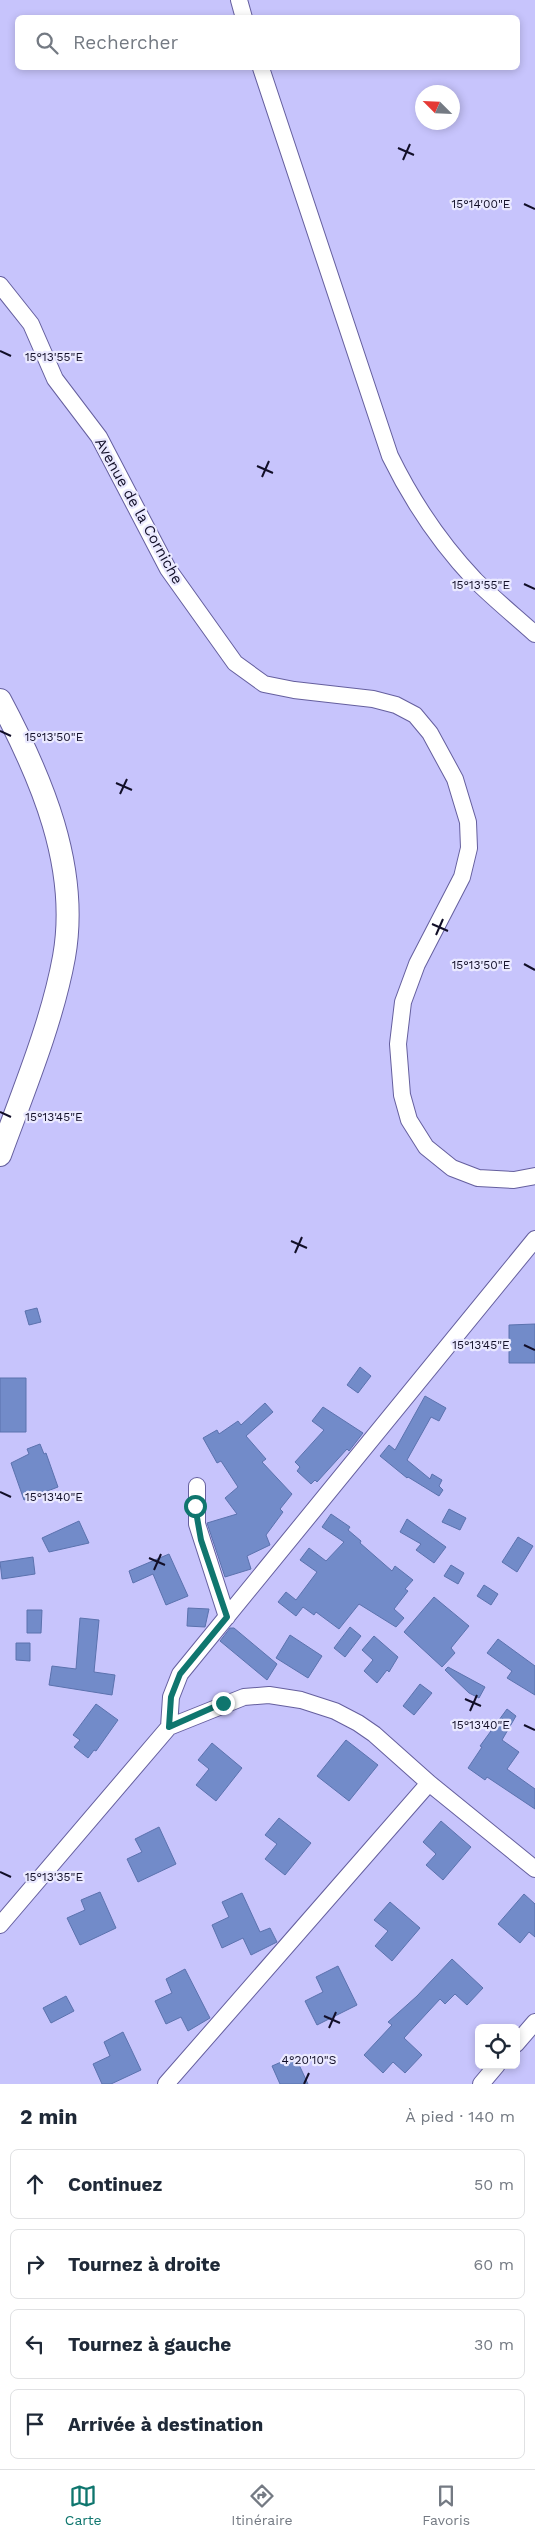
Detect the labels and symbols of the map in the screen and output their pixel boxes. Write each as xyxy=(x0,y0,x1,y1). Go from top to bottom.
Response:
north arrow xyxy=(415,85,460,130)
text: 15°14'00"E xyxy=(452,197,511,211)
text: 15°13'55"E xyxy=(25,350,83,364)
street label: Avenue de la Corniche xyxy=(91,435,187,587)
text: 15°13'55"E xyxy=(452,578,510,592)
text: 15°13'50"E xyxy=(25,730,84,744)
text: 15°13'50"E xyxy=(452,958,511,972)
text: 15°13'45"E xyxy=(25,1110,83,1124)
text: 15°13'45"E xyxy=(452,1338,510,1352)
text: 15°13'40"E xyxy=(25,1490,83,1504)
route start xyxy=(184,1495,207,1518)
route end xyxy=(212,1692,235,1715)
text: 15°13'40"E xyxy=(452,1718,510,1732)
text: 15°13'35"E xyxy=(25,1870,83,1884)
text: 4°20'10"S xyxy=(282,2053,336,2067)

